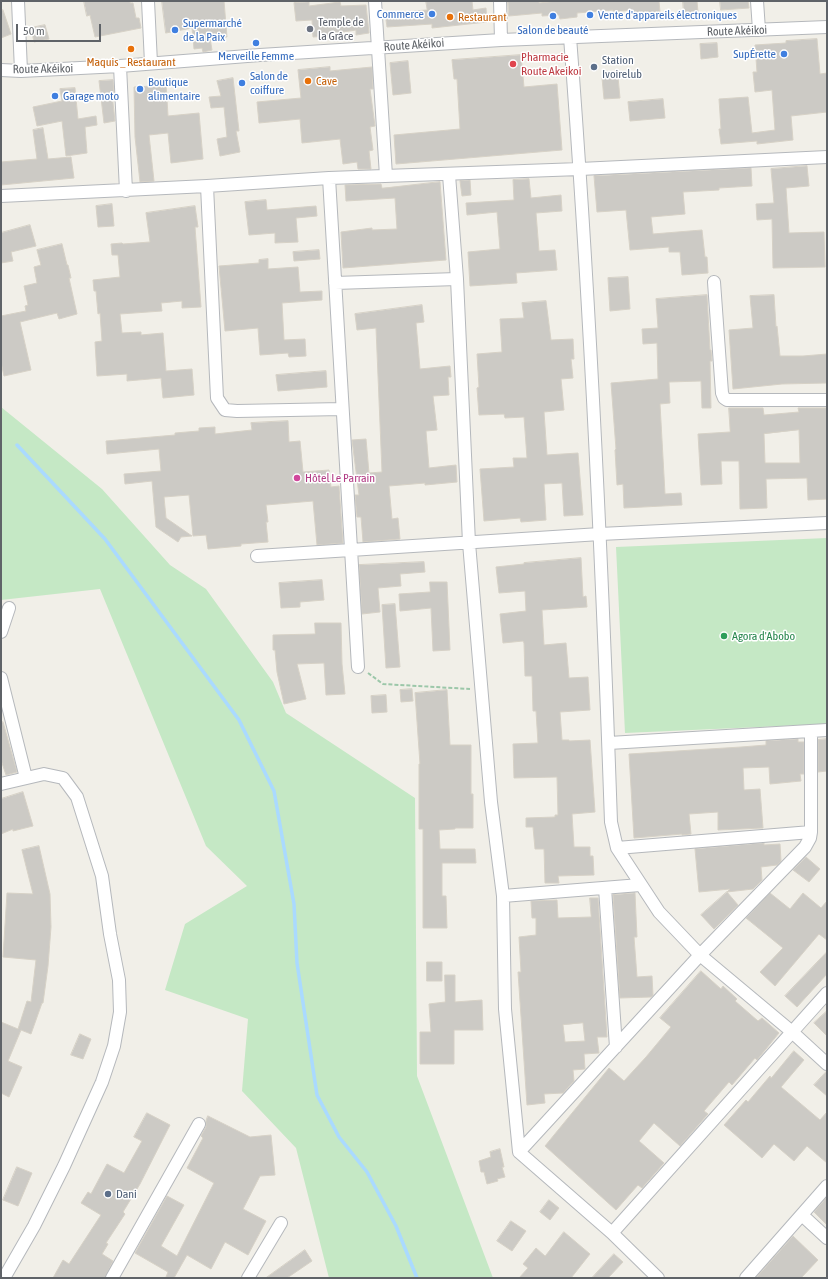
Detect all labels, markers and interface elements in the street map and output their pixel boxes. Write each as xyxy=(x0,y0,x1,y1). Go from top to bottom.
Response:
place label: Commerce xyxy=(377,7,424,21)
place label: Vente d'appareils électroniques xyxy=(598,8,737,22)
marker: Commerce xyxy=(427,9,437,19)
place label: Restaurant xyxy=(458,10,507,24)
marker: Vente d'appareils électroniques xyxy=(585,10,595,20)
marker: Salon de beauté xyxy=(548,11,558,21)
marker: Restaurant xyxy=(445,12,455,22)
place label: Temple de la Grâce xyxy=(318,15,364,43)
scale bar xyxy=(18,16,103,42)
place label: Supermarché de la Paix xyxy=(183,16,242,44)
place label: Salon de beauté xyxy=(518,23,588,37)
street label: Route Akéikoi xyxy=(707,23,767,39)
text: 50 m xyxy=(23,24,45,38)
marker: Temple de la Grâce xyxy=(305,24,315,34)
marker: Supermarché de la Paix xyxy=(170,25,180,35)
street label: Route Akéikoi xyxy=(383,36,445,54)
marker: Merveille Femme xyxy=(251,38,261,48)
marker: Maquis _ Restaurant xyxy=(126,44,136,54)
place label: SupÉrette xyxy=(733,47,776,61)
place label: Merveille Femme xyxy=(218,49,294,63)
marker: SupÉrette xyxy=(779,49,789,59)
place label: Pharmacie Route Akeikoi xyxy=(521,50,581,78)
place label: Station Ivoirelub xyxy=(602,53,642,81)
place label: Maquis _ Restaurant xyxy=(86,55,176,69)
marker: Pharmacie Route Akeikoi xyxy=(508,59,518,69)
street label: Route Akéikoi xyxy=(13,61,73,77)
marker: Station Ivoirelub xyxy=(589,62,599,72)
place label: Salon de coiffure xyxy=(250,69,288,97)
place label: Cave xyxy=(316,74,337,88)
place label: Boutique alimentaire xyxy=(148,75,200,103)
marker: Cave xyxy=(303,76,313,86)
marker: Salon de coiffure xyxy=(237,78,247,88)
marker: Boutique alimentaire xyxy=(135,84,145,94)
place label: Garage moto xyxy=(63,89,119,103)
marker: Garage moto xyxy=(50,91,60,101)
place label: Hôtel Le Parrain xyxy=(305,471,375,485)
marker: Hôtel Le Parrain xyxy=(292,473,302,483)
place label: Agora d'Abobo xyxy=(732,629,795,643)
marker: Agora d'Abobo xyxy=(719,631,729,641)
place label: Dani xyxy=(116,1187,137,1201)
marker: Dani xyxy=(103,1189,113,1199)

